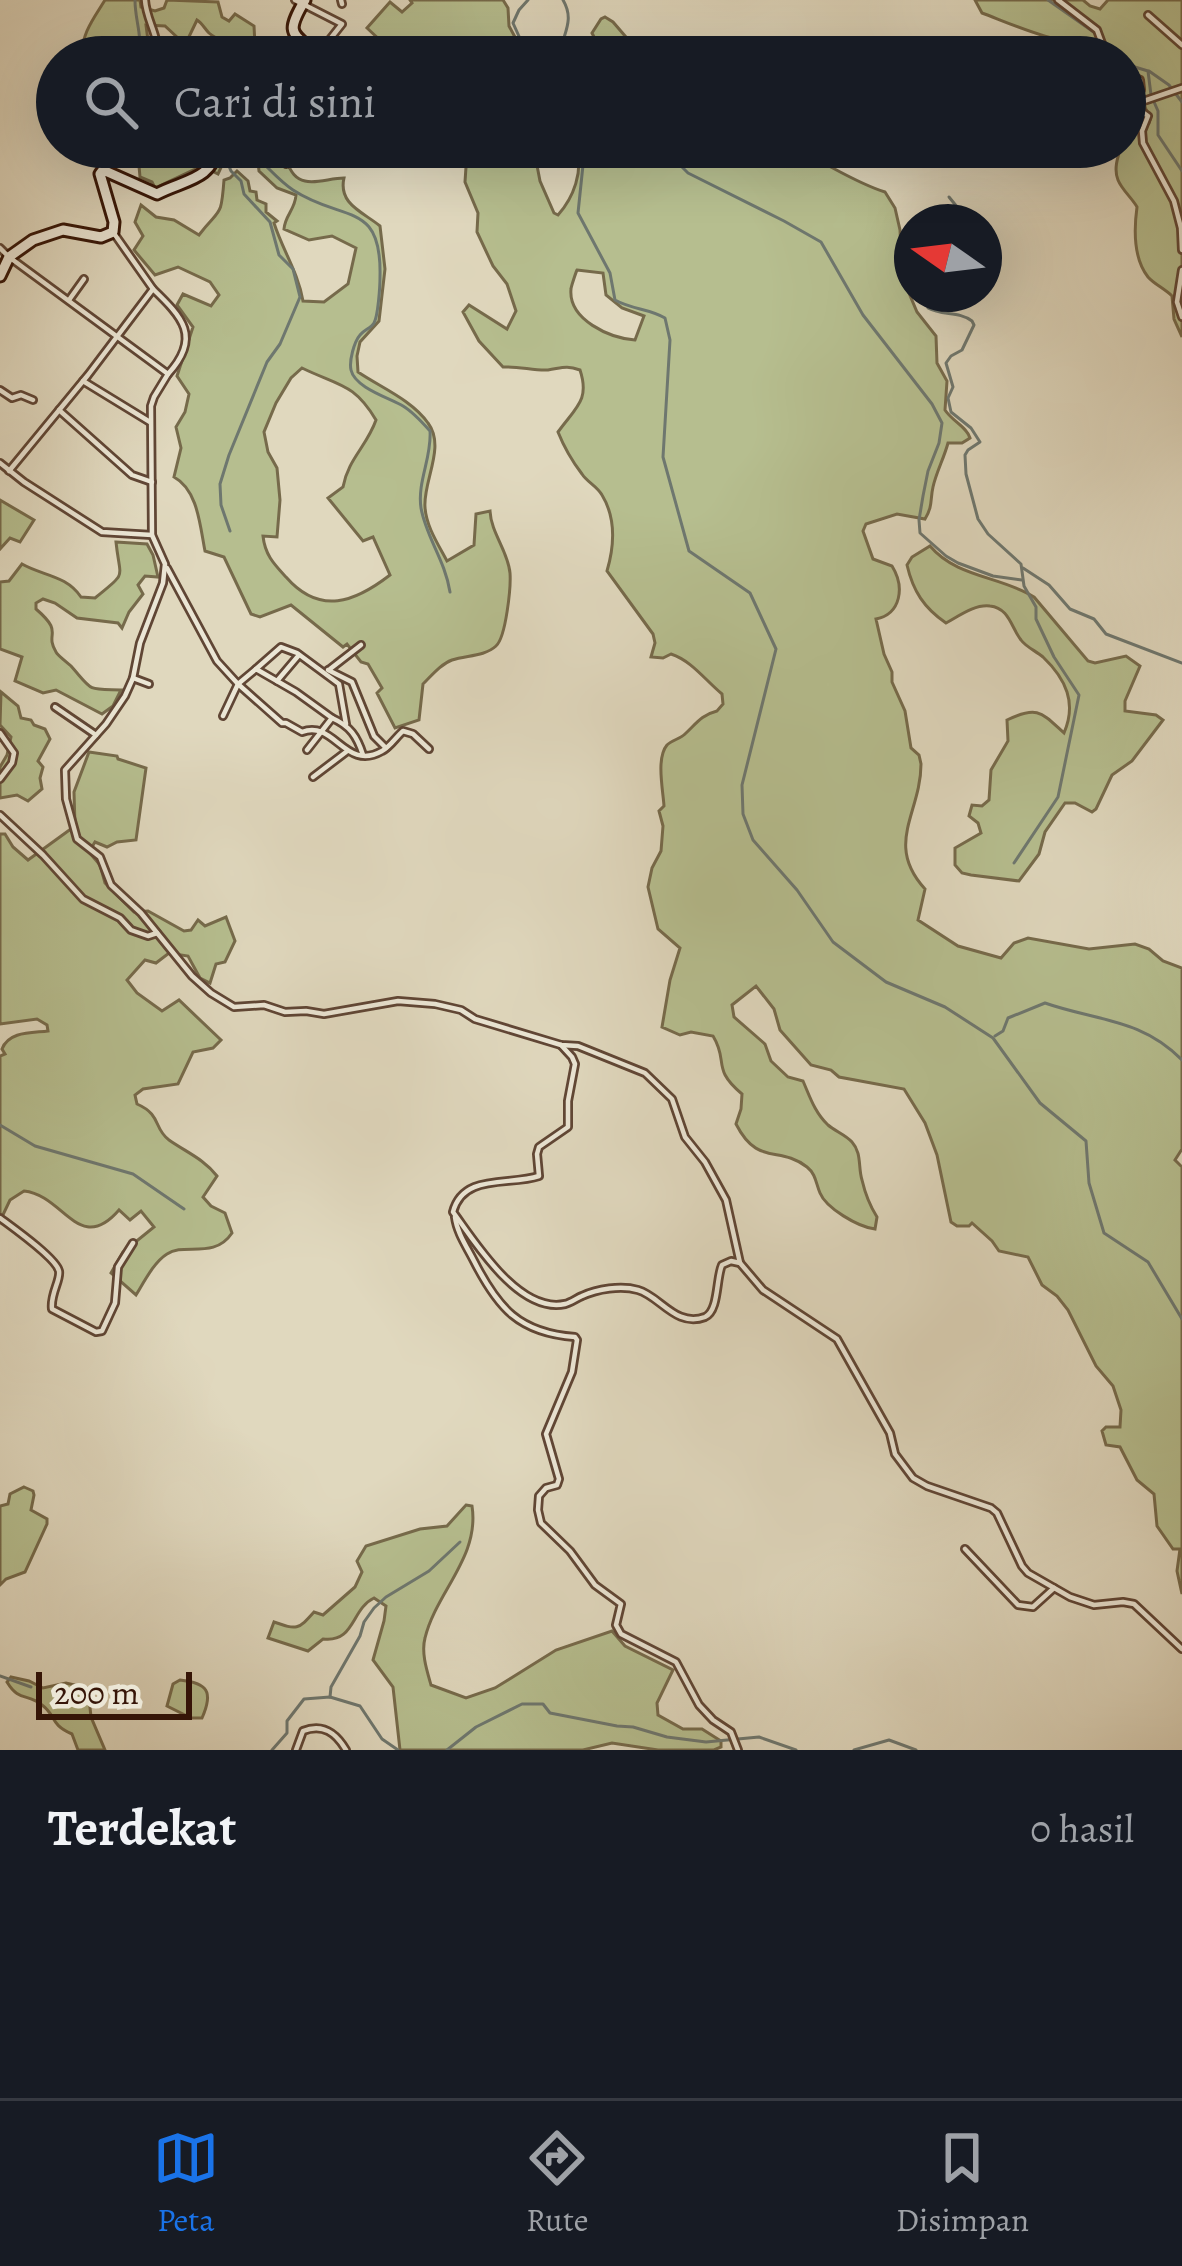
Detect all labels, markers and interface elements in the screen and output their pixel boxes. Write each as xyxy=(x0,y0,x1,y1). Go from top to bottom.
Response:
search box xyxy=(36,36,1146,168)
icon: search xyxy=(78,69,144,135)
text: Cari di sini xyxy=(174,71,376,133)
north arrow xyxy=(894,204,1002,312)
scale bar xyxy=(36,1666,192,1719)
text: 200 m xyxy=(54,1670,139,1715)
text: Terdekat xyxy=(48,1793,236,1863)
text: 0 hasil xyxy=(1030,1802,1134,1855)
tab: Peta xyxy=(153,2125,219,2242)
tab: Rute xyxy=(524,2125,590,2242)
tab: Disimpan xyxy=(896,2125,1029,2242)

